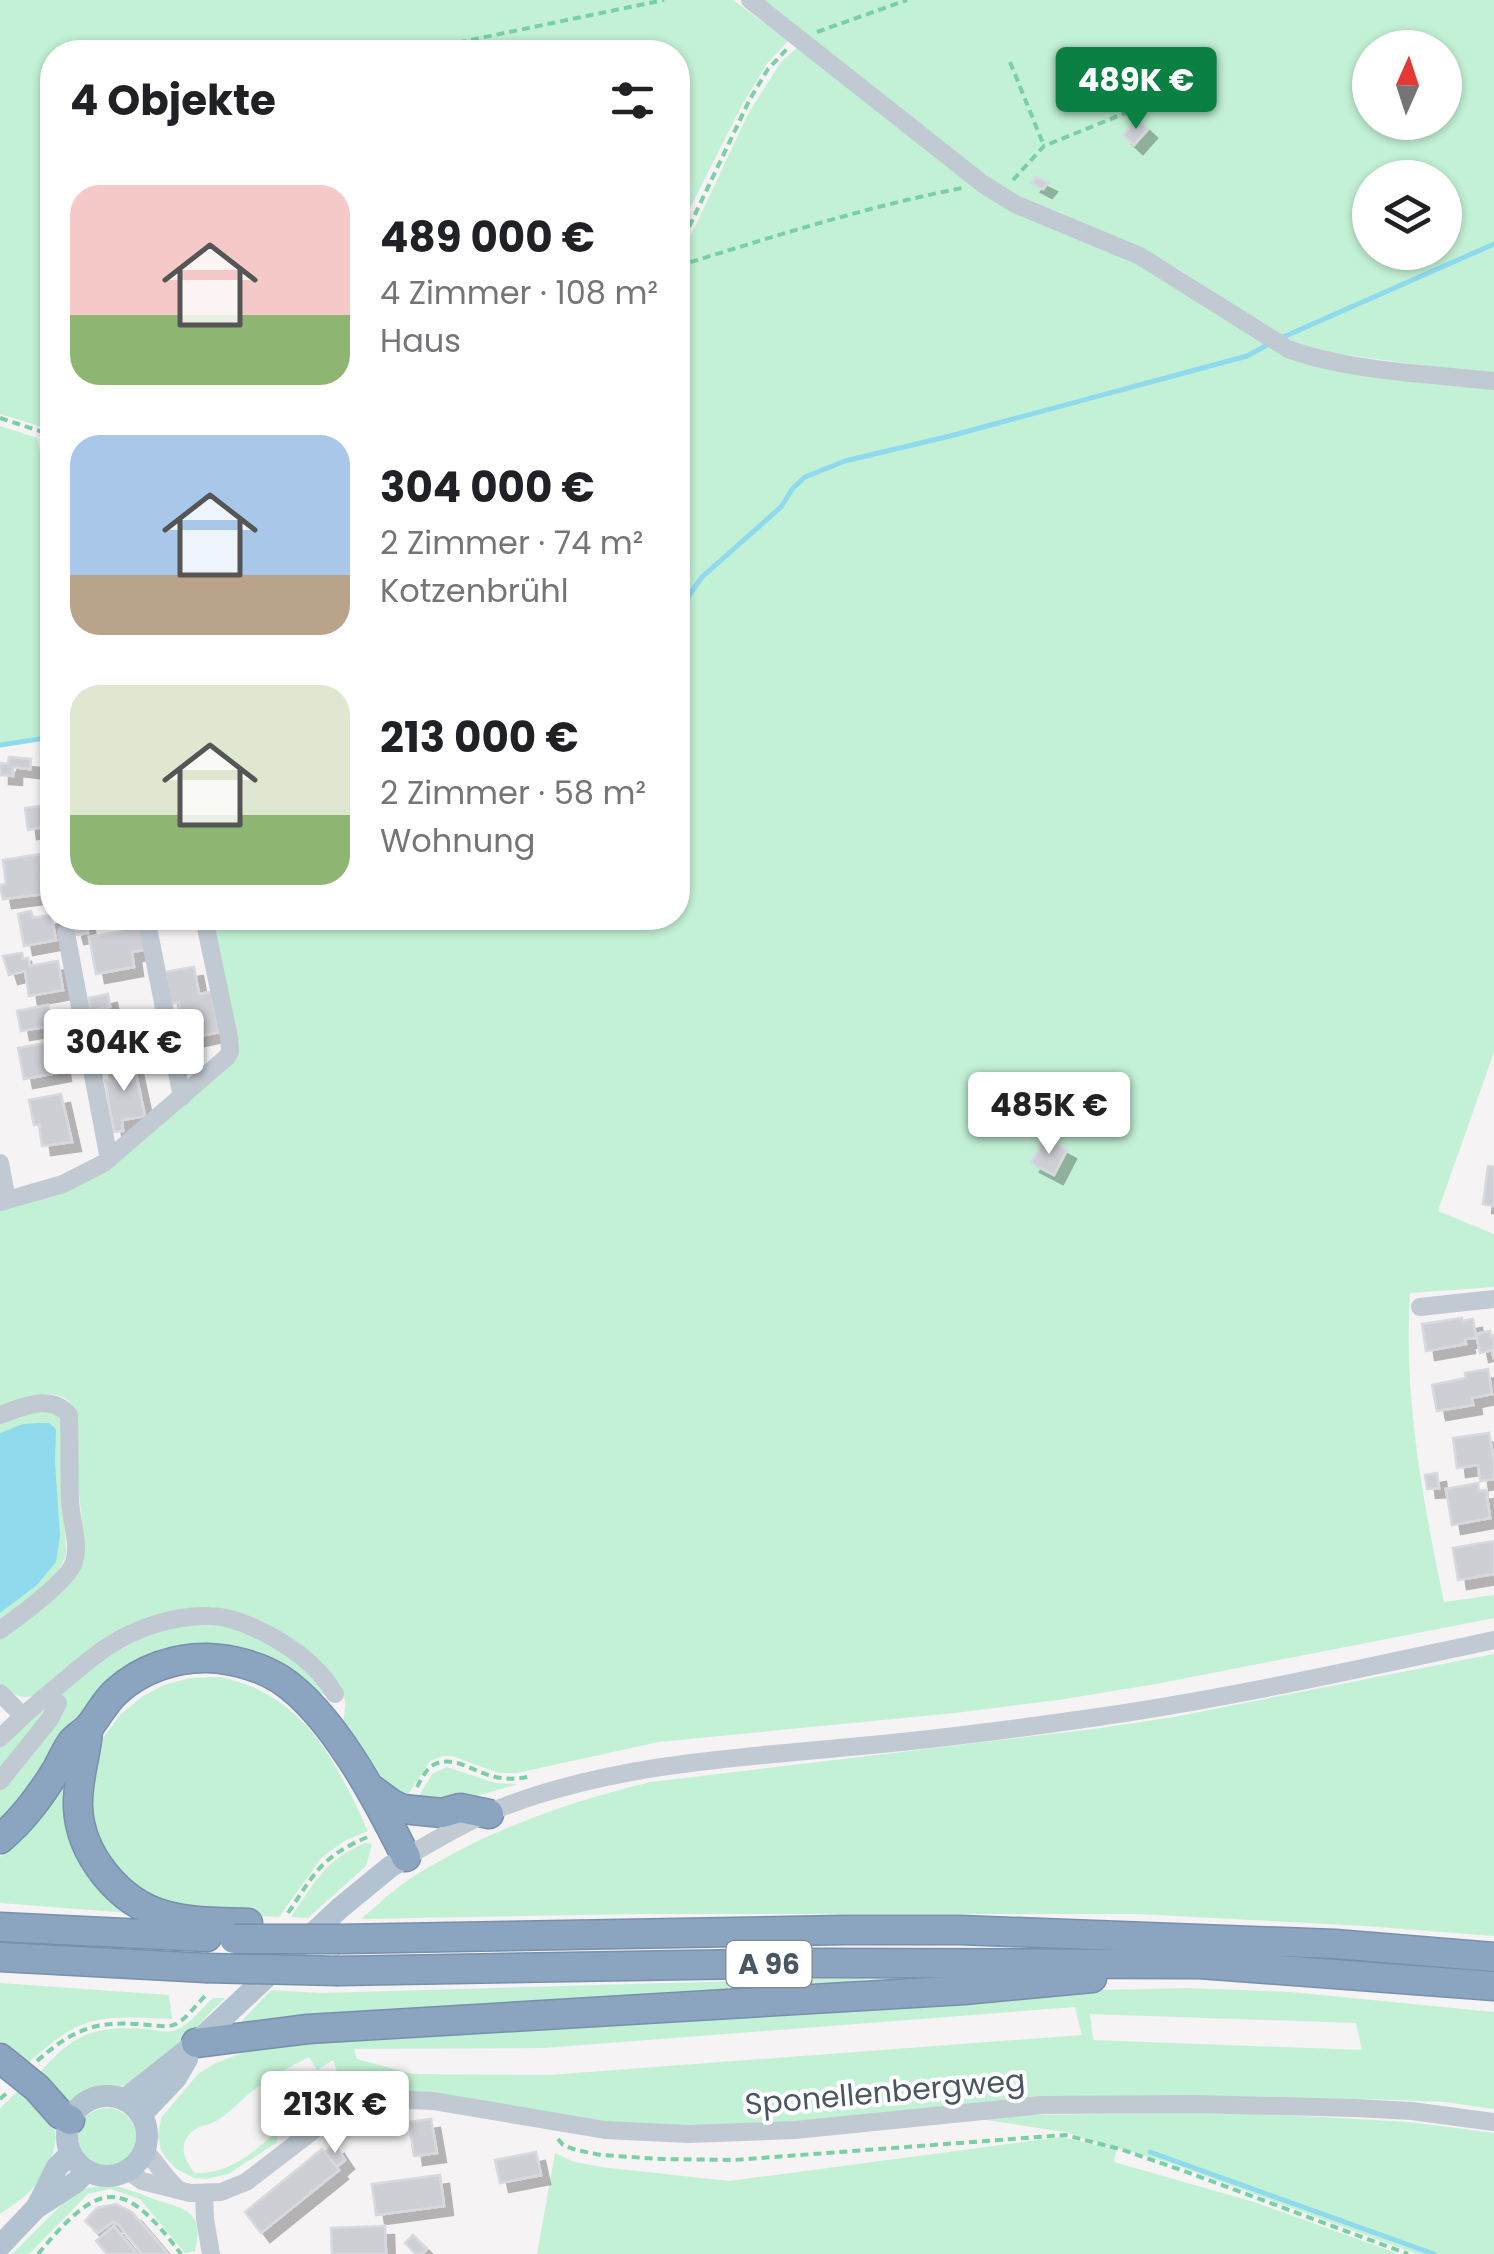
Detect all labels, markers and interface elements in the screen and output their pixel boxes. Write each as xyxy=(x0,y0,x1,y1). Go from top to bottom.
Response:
north arrow xyxy=(1352,30,1462,140)
map controls xyxy=(1352,30,1462,270)
pin: 489K € xyxy=(1055,47,1217,132)
text: 489K € xyxy=(1078,57,1194,102)
text: 4 Objekte xyxy=(70,71,276,130)
icon: filters xyxy=(605,73,660,128)
button: layers xyxy=(1352,160,1462,270)
text: 489 000 € xyxy=(380,208,595,267)
icon: home xyxy=(150,225,270,345)
text: 4 Zimmer · 108 m² xyxy=(380,270,658,315)
text: Haus xyxy=(380,318,461,363)
text: 304 000 € xyxy=(380,458,595,517)
icon: home xyxy=(150,475,270,595)
text: 2 Zimmer · 74 m² xyxy=(380,520,643,565)
text: Kotzenbrühl xyxy=(380,568,569,613)
text: 213 000 € xyxy=(380,708,579,767)
icon: home xyxy=(150,725,270,845)
text: 2 Zimmer · 58 m² xyxy=(380,770,646,815)
text: Wohnung xyxy=(380,818,535,863)
pin: 304K € xyxy=(43,1009,205,1094)
text: 304K € xyxy=(66,1019,182,1064)
pin: 485K € xyxy=(968,1072,1130,1157)
text: 485K € xyxy=(990,1082,1108,1127)
road number: A 96 xyxy=(726,1941,812,1987)
street label: Sponellenbergweg xyxy=(743,2058,1027,2126)
pin: 213K € xyxy=(254,2071,416,2156)
text: 213K € xyxy=(283,2081,387,2126)

